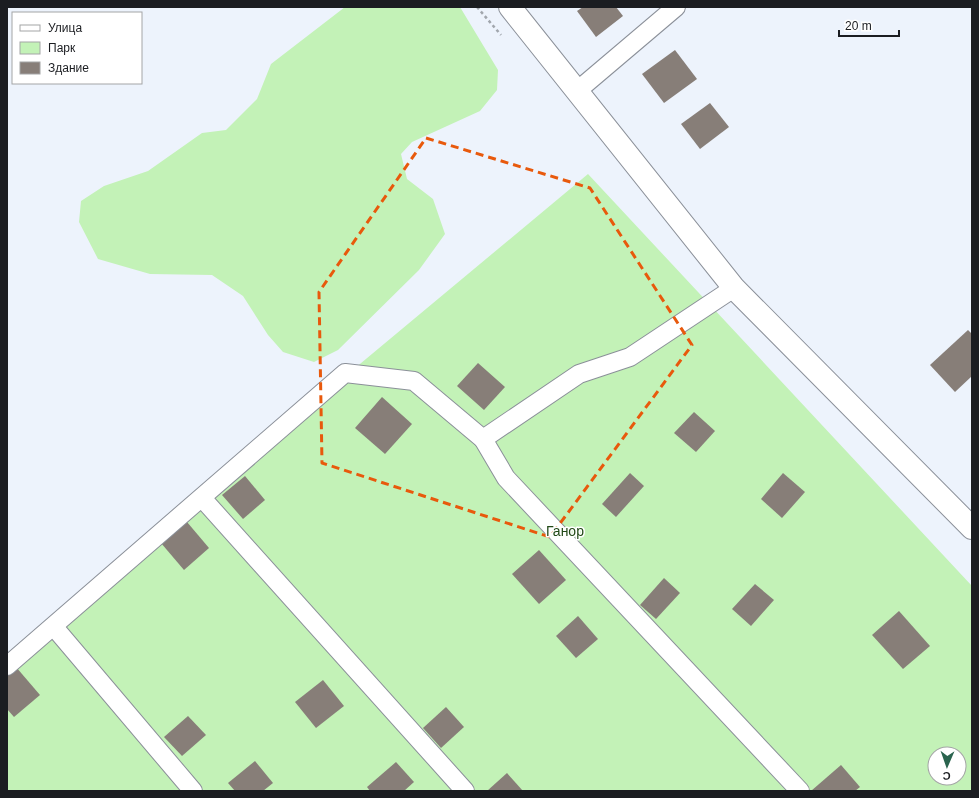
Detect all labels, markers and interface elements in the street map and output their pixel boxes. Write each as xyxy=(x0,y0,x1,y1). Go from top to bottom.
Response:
legend xyxy=(12,12,142,84)
scale bar xyxy=(839,12,899,38)
text: 20 m xyxy=(845,19,872,33)
text: Улица xyxy=(48,21,82,35)
text: Парк xyxy=(48,41,76,55)
text: Здание xyxy=(48,61,89,75)
park label: Ганор xyxy=(546,523,584,539)
north arrow xyxy=(927,746,967,786)
text: С xyxy=(942,770,951,782)

